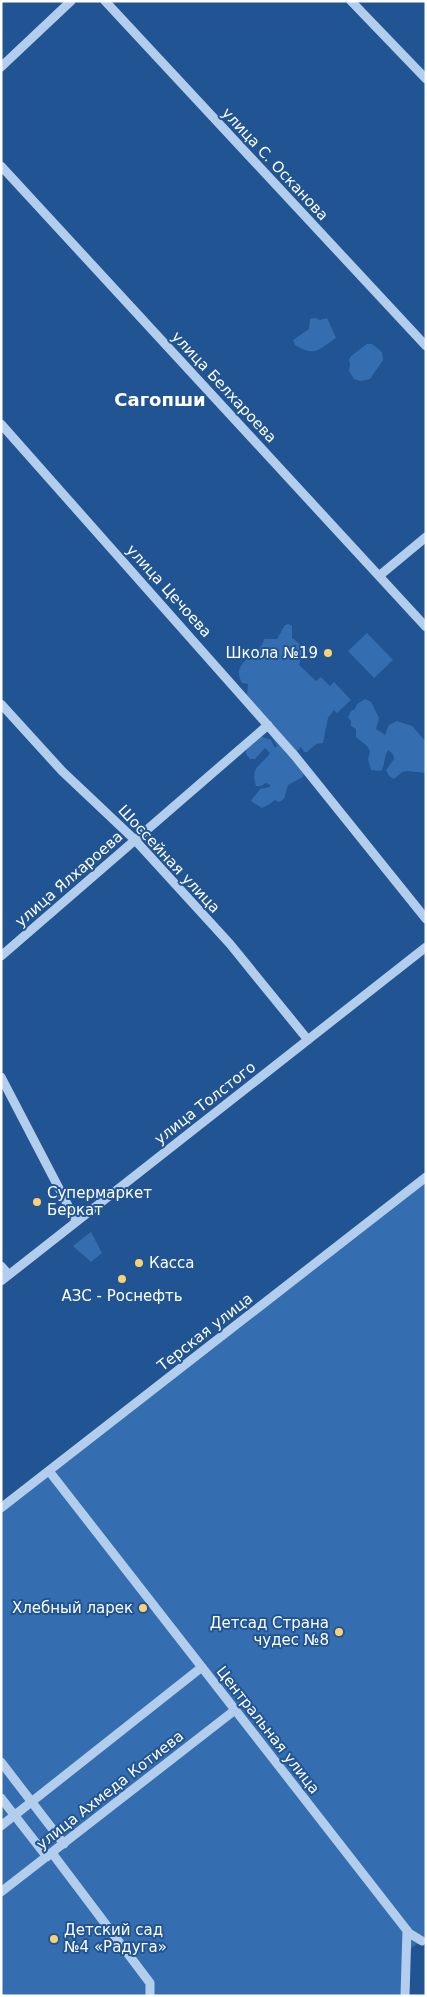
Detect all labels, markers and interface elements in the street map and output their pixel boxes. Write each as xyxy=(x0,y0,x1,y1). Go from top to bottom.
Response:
street label: улица С. Осканова xyxy=(218,104,332,224)
street label: улица Белхароева xyxy=(168,328,280,446)
district label: Сагопши xyxy=(114,389,206,410)
street label: улица Цечоева xyxy=(123,541,215,641)
place label: Школа №19 xyxy=(225,644,318,662)
marker: Школа №19 xyxy=(322,647,334,659)
street label: Шоссейная улица xyxy=(114,801,224,917)
street label: улица Ялхароева xyxy=(12,827,126,931)
street label: улица Толстого xyxy=(151,1058,259,1148)
place label: Супермаркет Беркат xyxy=(47,1184,152,1219)
marker: Супермаркет Беркат xyxy=(31,1196,43,1208)
place label: Касса xyxy=(149,1254,195,1272)
marker: Касса xyxy=(133,1257,145,1269)
marker: АЗС - Роснефть xyxy=(116,1273,128,1285)
place label: АЗС - Роснефть xyxy=(61,1287,183,1305)
street label: Терская улица xyxy=(153,1289,256,1375)
place label: Хлебный ларек xyxy=(12,1599,133,1617)
marker: Хлебный ларек xyxy=(137,1602,149,1614)
place label: Детсад Страна чудес №8 xyxy=(210,1614,329,1649)
marker: Детсад Страна чудес №8 xyxy=(333,1626,345,1638)
street label: Центральная улица xyxy=(213,1663,323,1797)
street label: улица Ахмеда Котиева xyxy=(33,1727,187,1853)
place label: Детский сад №4 «Радуга» xyxy=(64,1921,167,1956)
marker: Детский сад №4 «Радуга» xyxy=(48,1933,60,1945)

